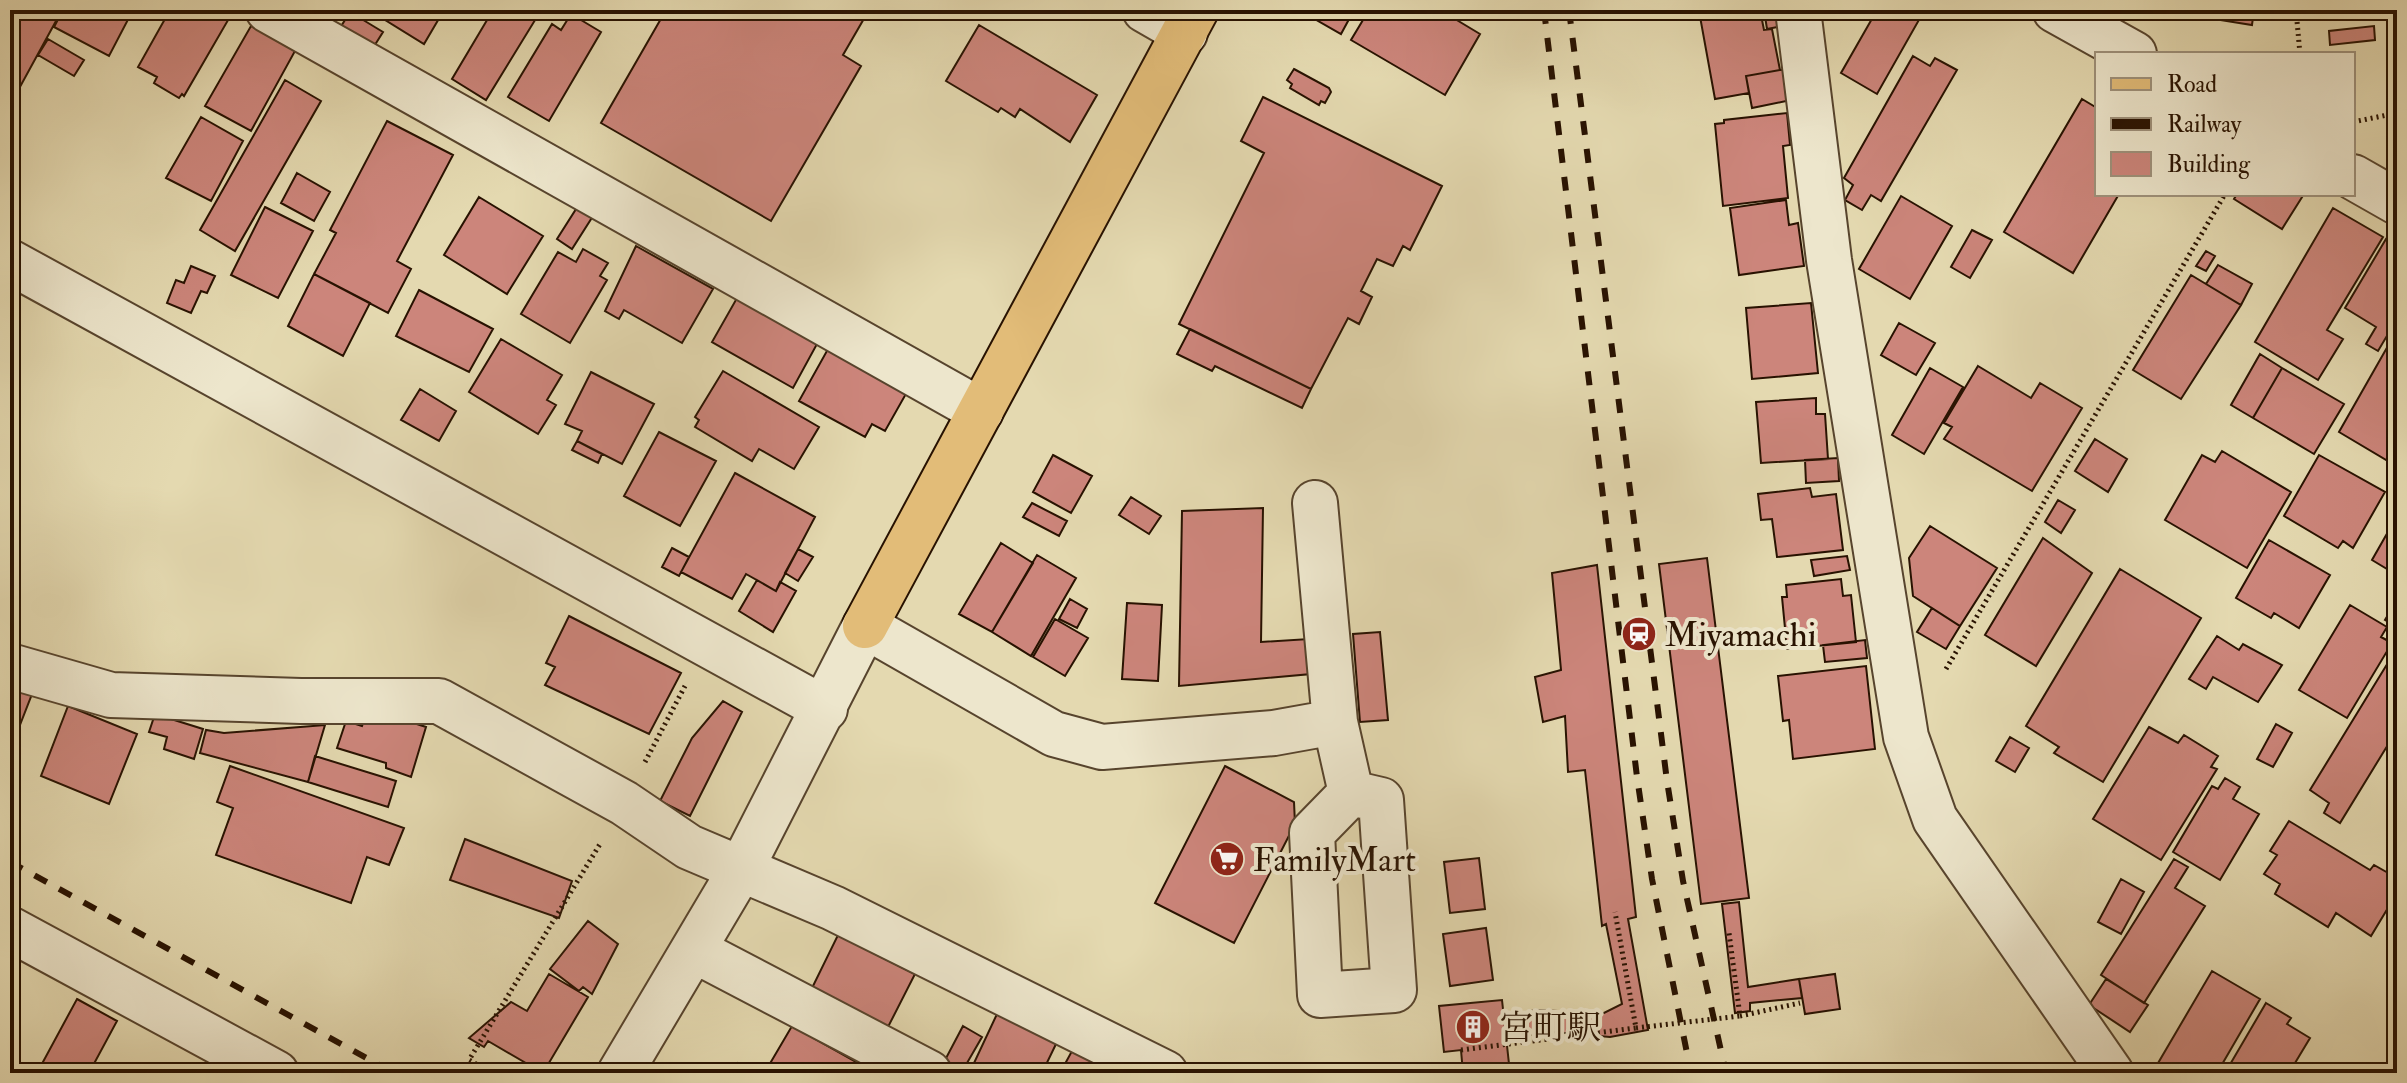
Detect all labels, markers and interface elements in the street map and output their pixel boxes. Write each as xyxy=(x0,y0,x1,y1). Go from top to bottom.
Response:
legend xyxy=(2095,52,2355,196)
text: Road xyxy=(2167,69,2217,100)
text: Railway xyxy=(2167,109,2242,140)
text: Building xyxy=(2167,149,2251,180)
place label: Miyamachi xyxy=(1665,614,1817,657)
station icon: Miyamachi xyxy=(1620,615,1658,653)
place label: FamilyMart xyxy=(1253,839,1416,882)
supermarket icon: FamilyMart xyxy=(1208,840,1246,878)
place label: 宮町駅 xyxy=(1499,1007,1601,1050)
building icon: 宮町駅 xyxy=(1454,1008,1492,1046)

